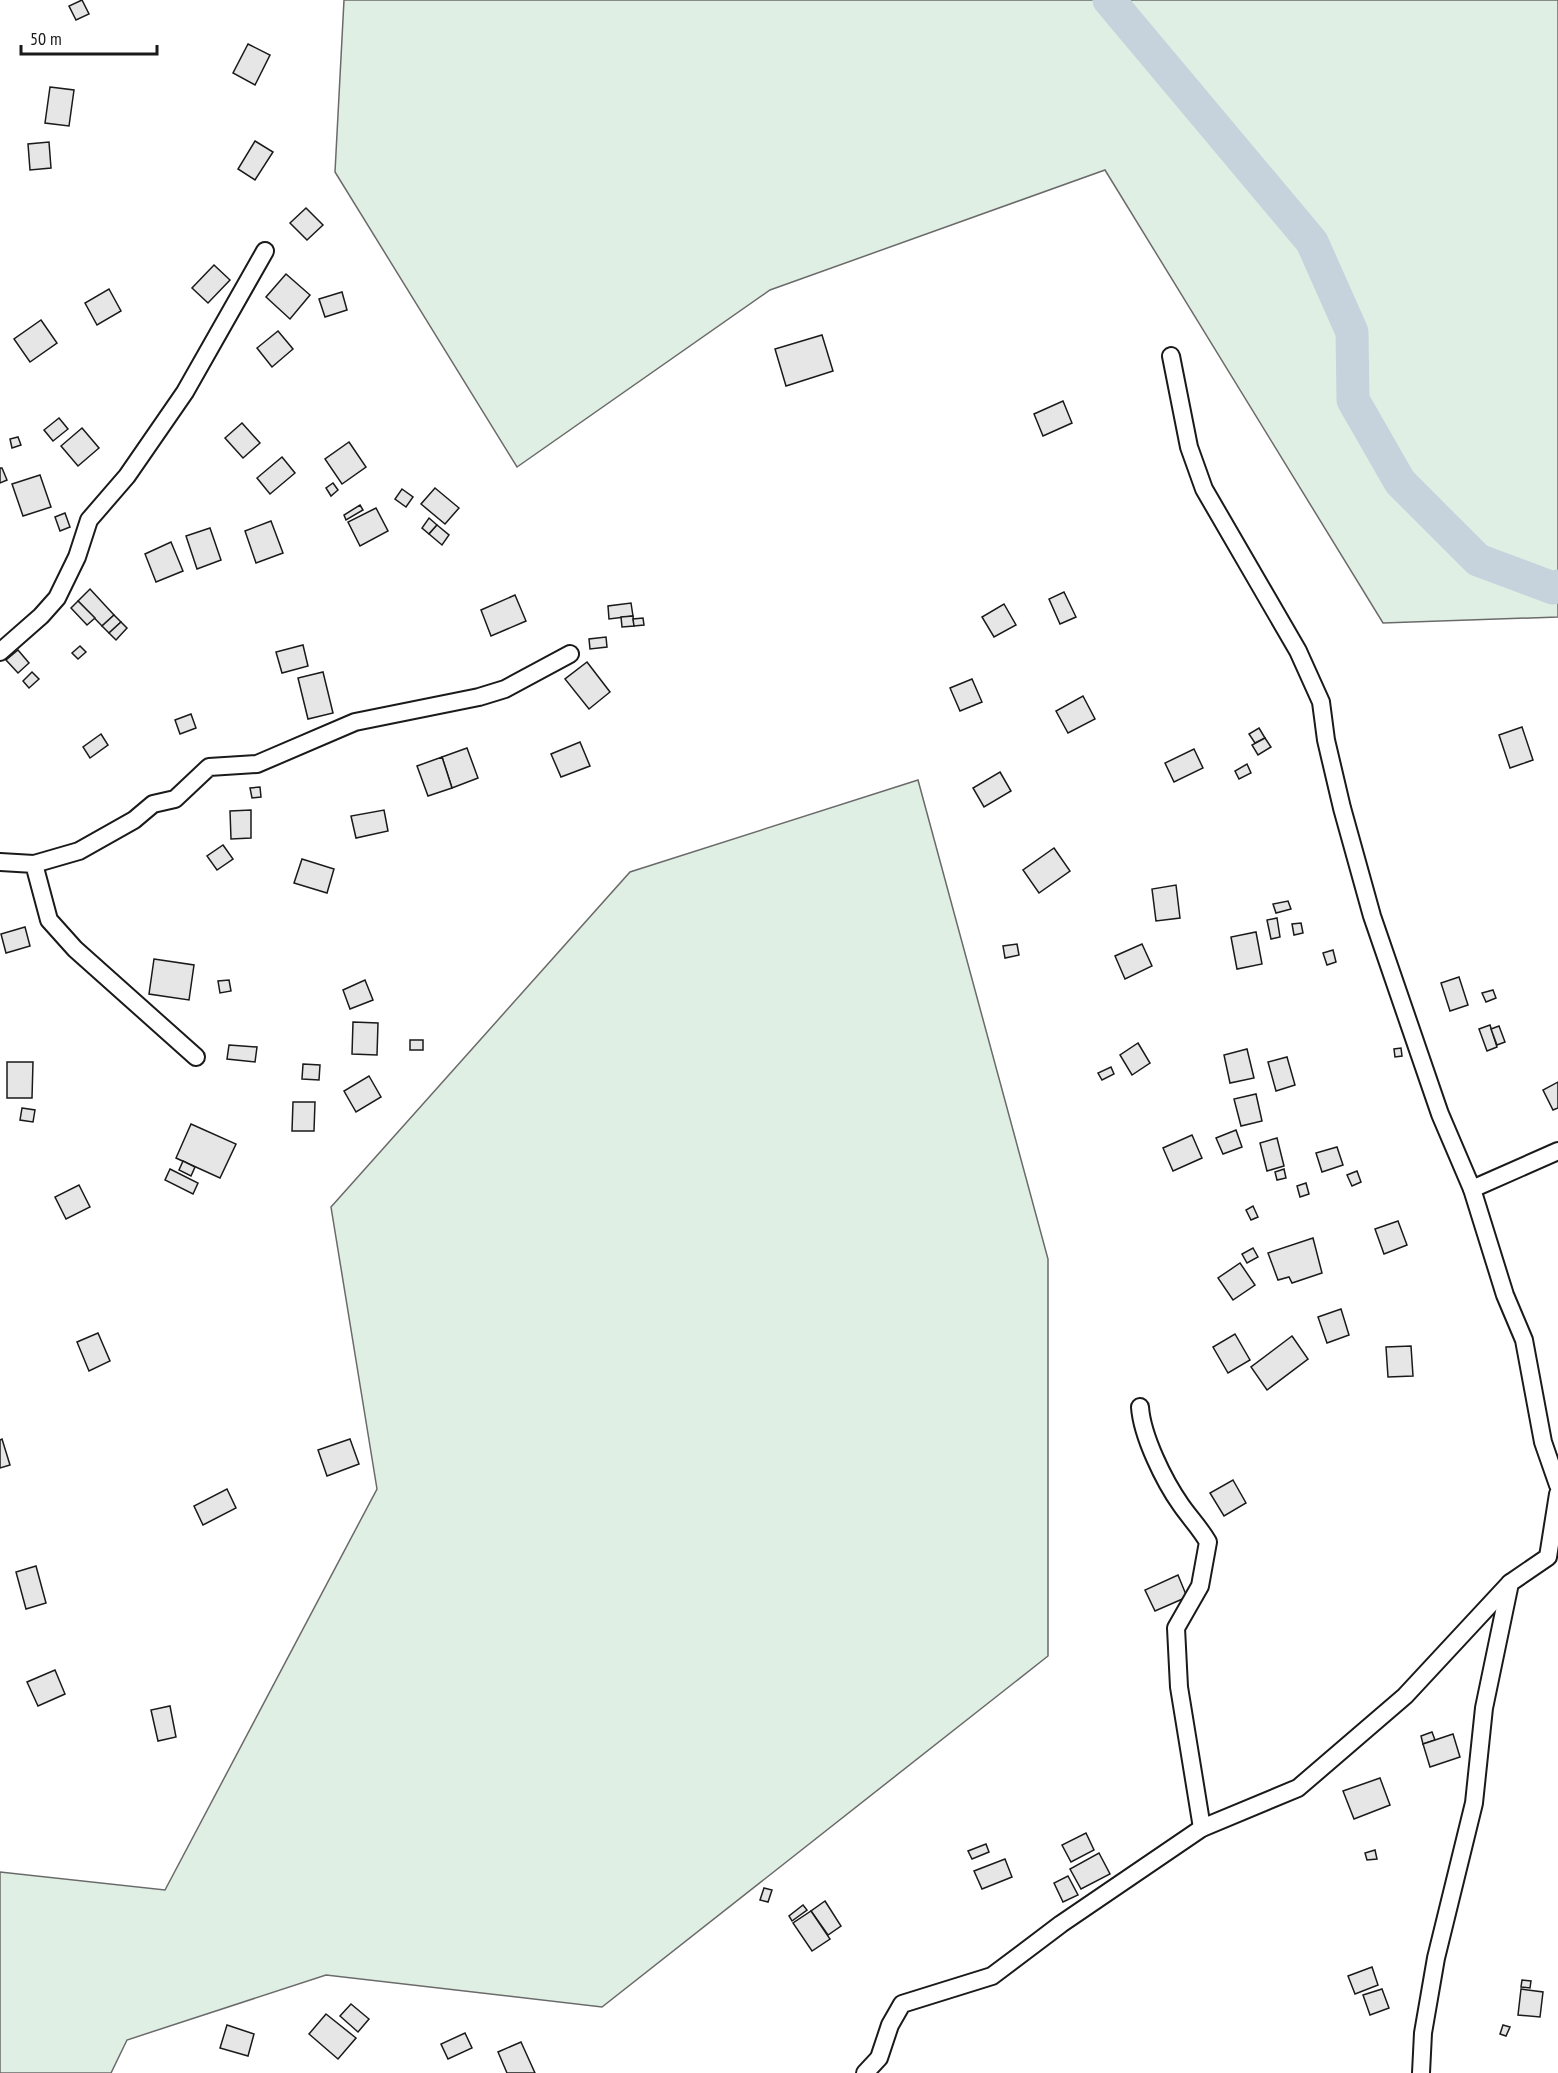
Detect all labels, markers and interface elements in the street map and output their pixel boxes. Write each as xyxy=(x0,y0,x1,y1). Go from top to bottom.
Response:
scale bar xyxy=(21,18,158,56)
text: 50 m xyxy=(30,27,62,50)

